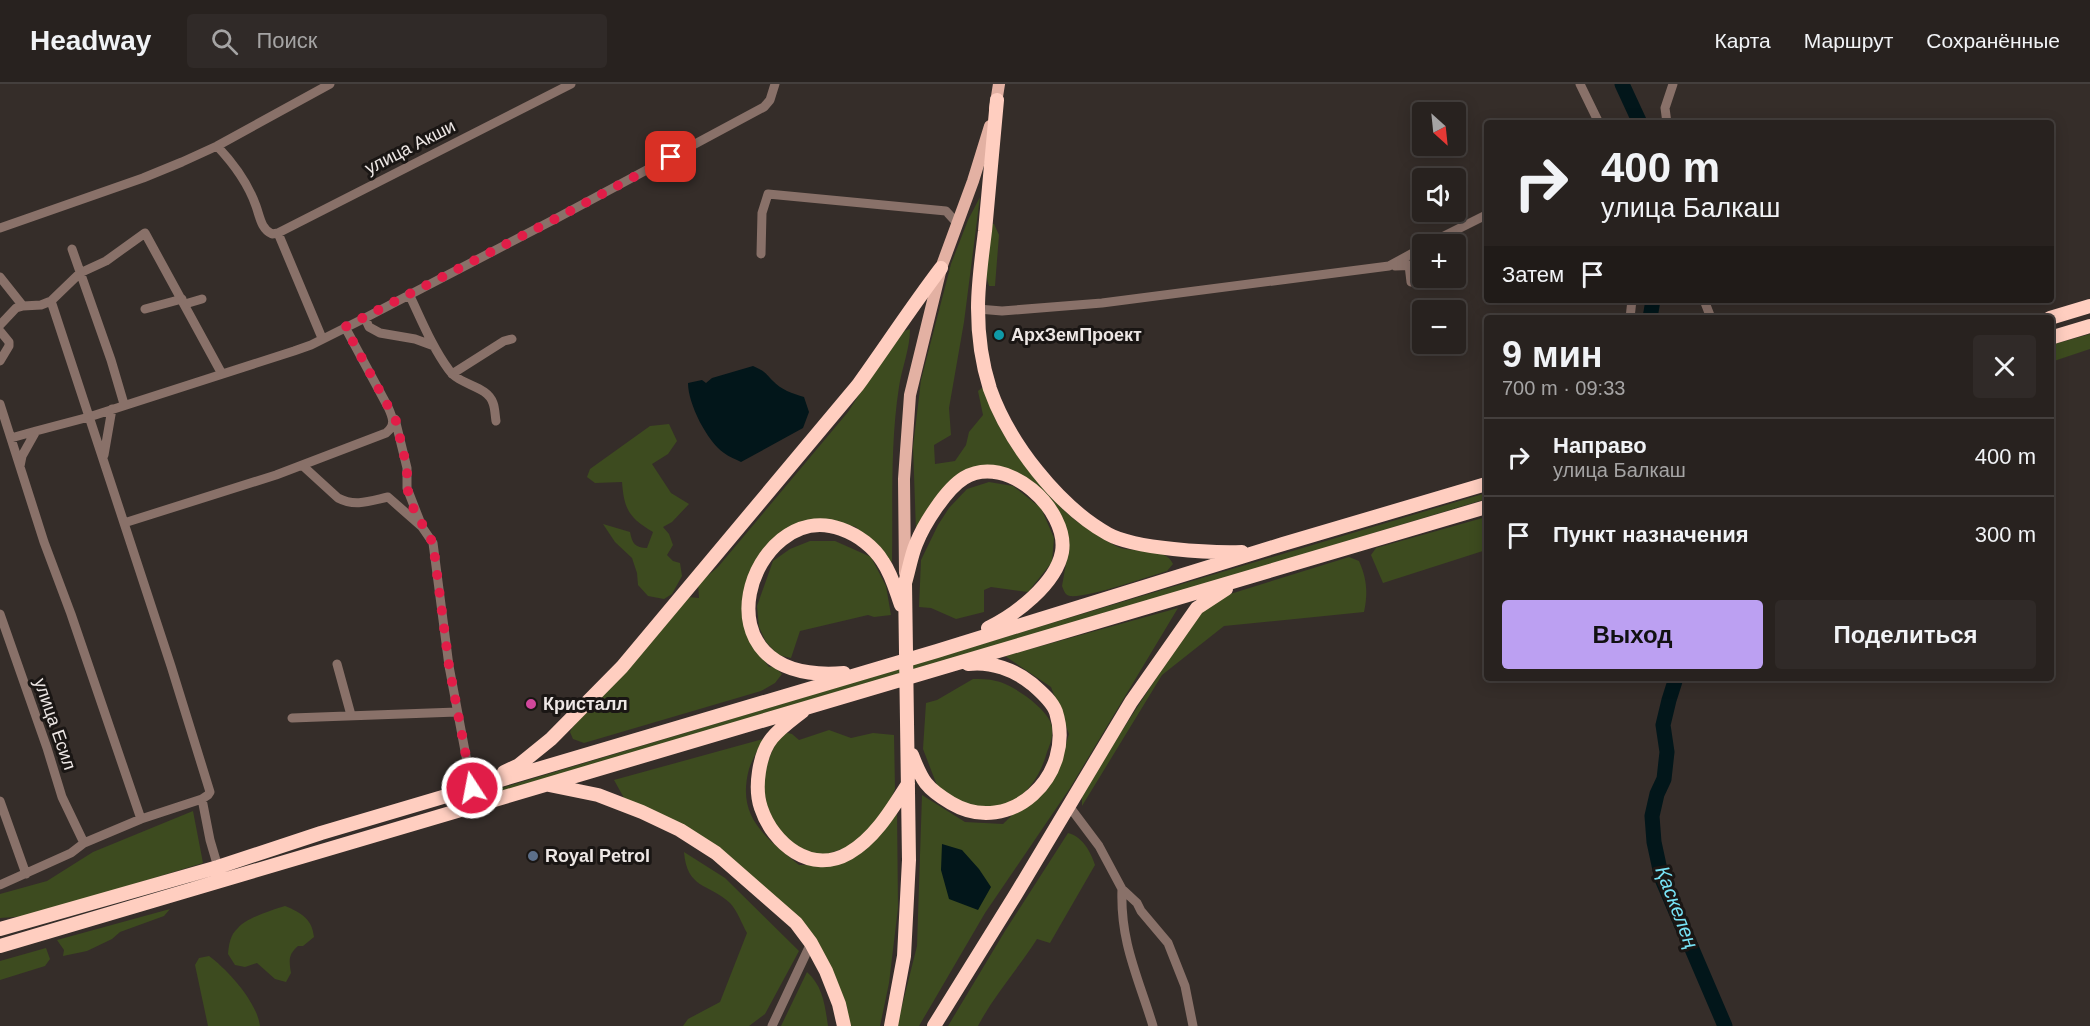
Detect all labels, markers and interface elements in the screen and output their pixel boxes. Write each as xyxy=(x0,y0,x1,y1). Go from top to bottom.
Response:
search box xyxy=(187,14,607,68)
text: Headway xyxy=(30,25,151,56)
icon: search xyxy=(208,25,241,58)
text: Поиск xyxy=(256,28,317,53)
text: Карта xyxy=(1715,29,1771,52)
text: Маршрут xyxy=(1804,29,1893,52)
text: Сохранённые xyxy=(1926,29,2060,52)
north arrow xyxy=(1412,102,1466,156)
map controls xyxy=(1412,102,1466,354)
street label: улица Акши xyxy=(361,116,459,178)
pin xyxy=(645,131,696,182)
icon: arrive xyxy=(654,140,687,173)
icon: right xyxy=(1502,144,1580,222)
text: 400 m xyxy=(1601,144,1720,191)
button: sound xyxy=(1412,168,1466,222)
text: улица Балкаш xyxy=(1601,193,1780,223)
button: + xyxy=(1412,234,1466,288)
icon: arrive xyxy=(1576,258,1609,291)
text: Затем xyxy=(1502,262,1564,287)
button: − xyxy=(1412,300,1466,354)
place label: АрхЗемПроект xyxy=(1011,325,1142,345)
marker: АрхЗемПроект xyxy=(992,328,1006,342)
text: 9 мин xyxy=(1502,334,1603,375)
button: close xyxy=(1973,335,2036,398)
text: 700 m · 09:33 xyxy=(1502,377,1625,399)
text: Направо xyxy=(1553,433,1647,458)
icon: right xyxy=(1502,441,1535,474)
text: 400 m xyxy=(1975,444,2036,469)
text: улица Балкаш xyxy=(1553,459,1686,481)
icon: arrive xyxy=(1502,519,1535,552)
text: Пункт назначения xyxy=(1553,522,1749,547)
text: 300 m xyxy=(1975,522,2036,547)
button: Выход xyxy=(1502,600,1763,669)
button: Поделиться xyxy=(1775,600,2036,669)
street label: улица Есил xyxy=(30,675,80,773)
place label: Кристалл xyxy=(543,694,628,714)
marker: Кристалл xyxy=(524,697,538,711)
position arrow xyxy=(440,756,504,820)
place label: Royal Petrol xyxy=(545,846,650,866)
marker: Royal Petrol xyxy=(526,849,540,863)
water label: Қаскелең xyxy=(1651,863,1703,951)

